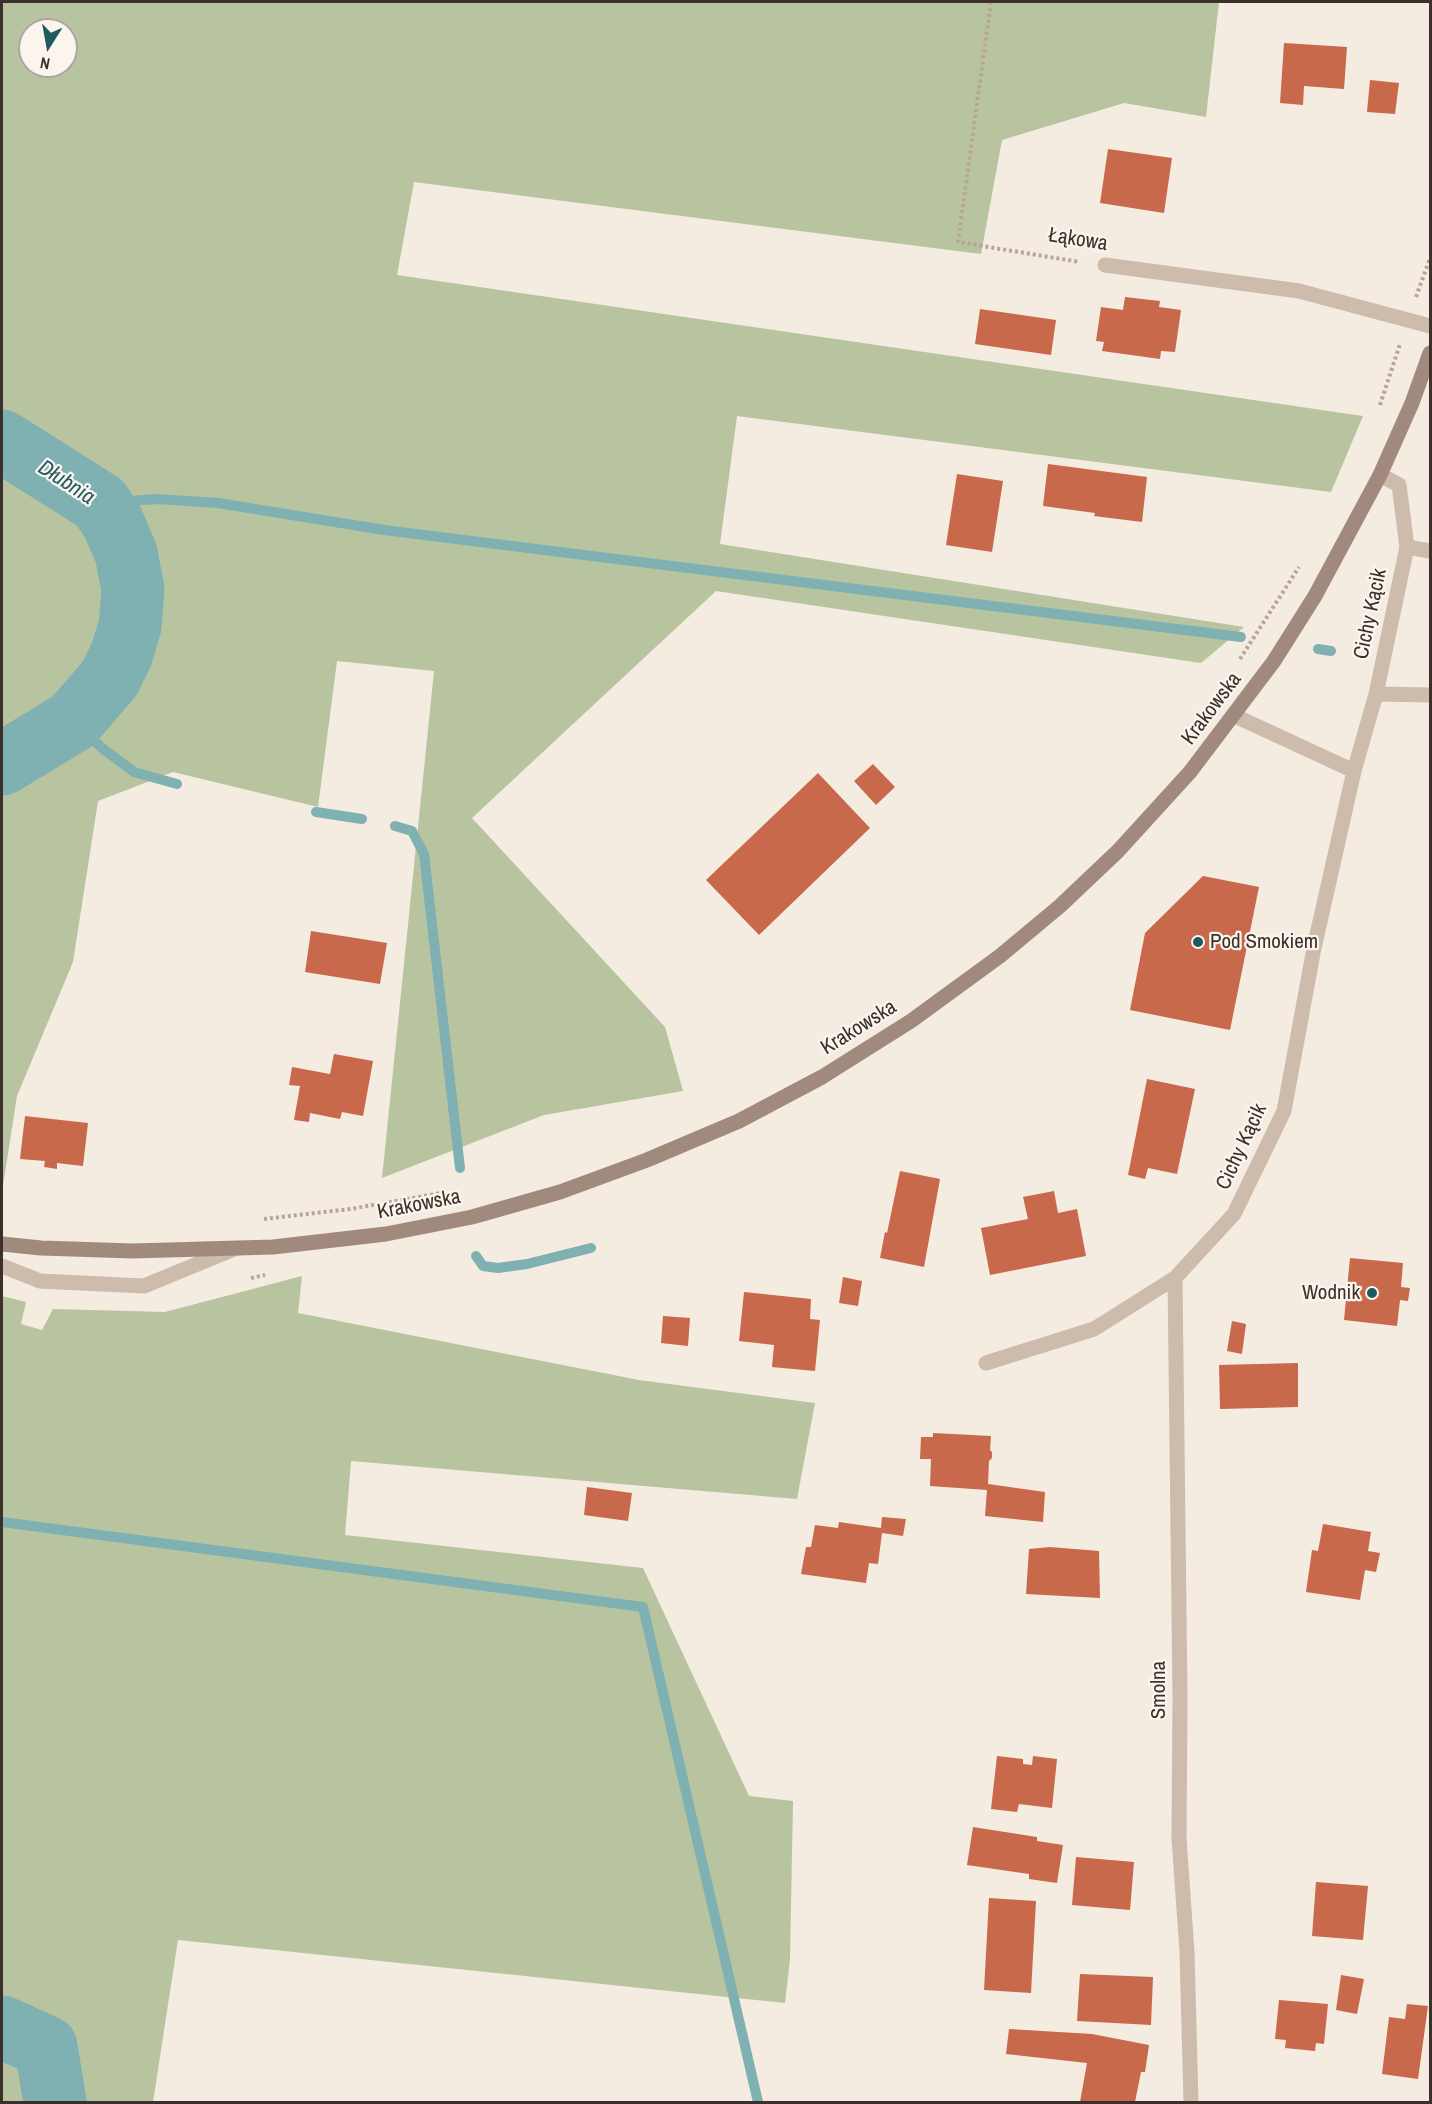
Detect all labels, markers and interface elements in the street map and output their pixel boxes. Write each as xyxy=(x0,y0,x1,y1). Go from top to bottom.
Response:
north arrow xyxy=(18,18,78,78)
text: N xyxy=(38,52,52,75)
street label: Łąkowa xyxy=(1047,223,1109,257)
water label: Dłubnia xyxy=(33,455,99,511)
street label: Cichy Kącik xyxy=(1349,566,1393,662)
street label: Krakowska xyxy=(1177,668,1247,750)
place label: Pod Smokiem xyxy=(1210,929,1318,955)
marker: Pod Smokiem xyxy=(1191,935,1205,949)
street label: Krakowska xyxy=(817,995,901,1061)
street label: Cichy Kącik xyxy=(1211,1100,1273,1194)
street label: Krakowska xyxy=(375,1185,463,1225)
place label: Wodnik xyxy=(1302,1280,1360,1306)
marker: Wodnik xyxy=(1365,1286,1379,1300)
street label: Smolna xyxy=(1146,1661,1172,1719)

